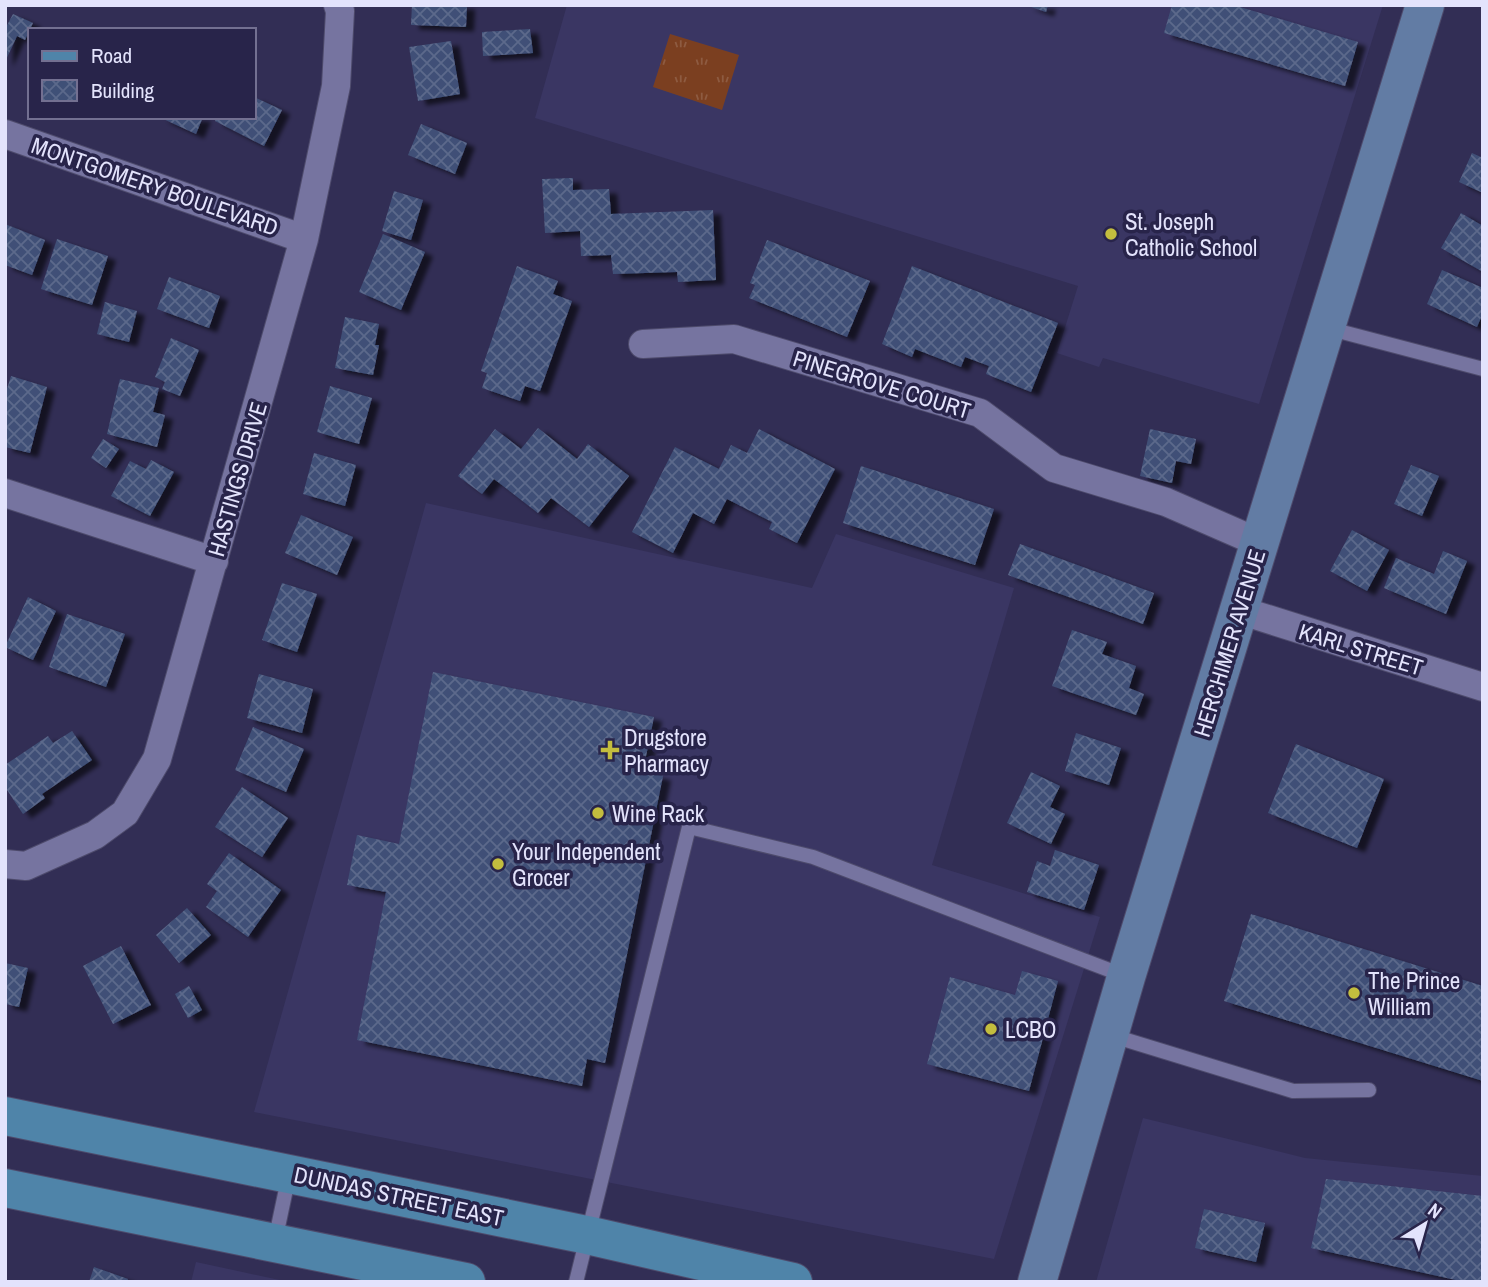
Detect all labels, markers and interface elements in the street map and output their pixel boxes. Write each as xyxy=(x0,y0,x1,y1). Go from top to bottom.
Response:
legend xyxy=(28,28,256,119)
text: Road xyxy=(91,41,132,70)
text: Building xyxy=(91,76,155,105)
street label: MONTGOMERY BOULEVARD xyxy=(28,129,282,243)
place label: St. Joseph Catholic School xyxy=(1125,206,1257,263)
marker: St. Joseph Catholic School xyxy=(1103,226,1119,242)
street label: PINEGROVE COURT xyxy=(789,342,975,426)
street label: HASTINGS DRIVE xyxy=(200,398,274,560)
street label: HERCHIMER AVENUE xyxy=(1186,545,1272,741)
street label: KARL STREET xyxy=(1295,615,1427,683)
place label: Drugstore Pharmacy xyxy=(624,722,709,779)
marker: Drugstore Pharmacy xyxy=(602,742,618,758)
place label: Wine Rack xyxy=(612,798,705,829)
marker: Wine Rack xyxy=(590,805,606,821)
place label: Your Independent Grocer xyxy=(512,836,660,893)
marker: Your Independent Grocer xyxy=(490,856,506,872)
place label: The Prince William xyxy=(1368,965,1460,1022)
marker: The Prince William xyxy=(1346,985,1362,1001)
place label: LCBO xyxy=(1005,1014,1056,1045)
marker: LCBO xyxy=(983,1021,999,1037)
street label: DUNDAS STREET EAST xyxy=(291,1159,507,1233)
north arrow xyxy=(1390,1189,1460,1259)
text: N xyxy=(1423,1197,1448,1224)

